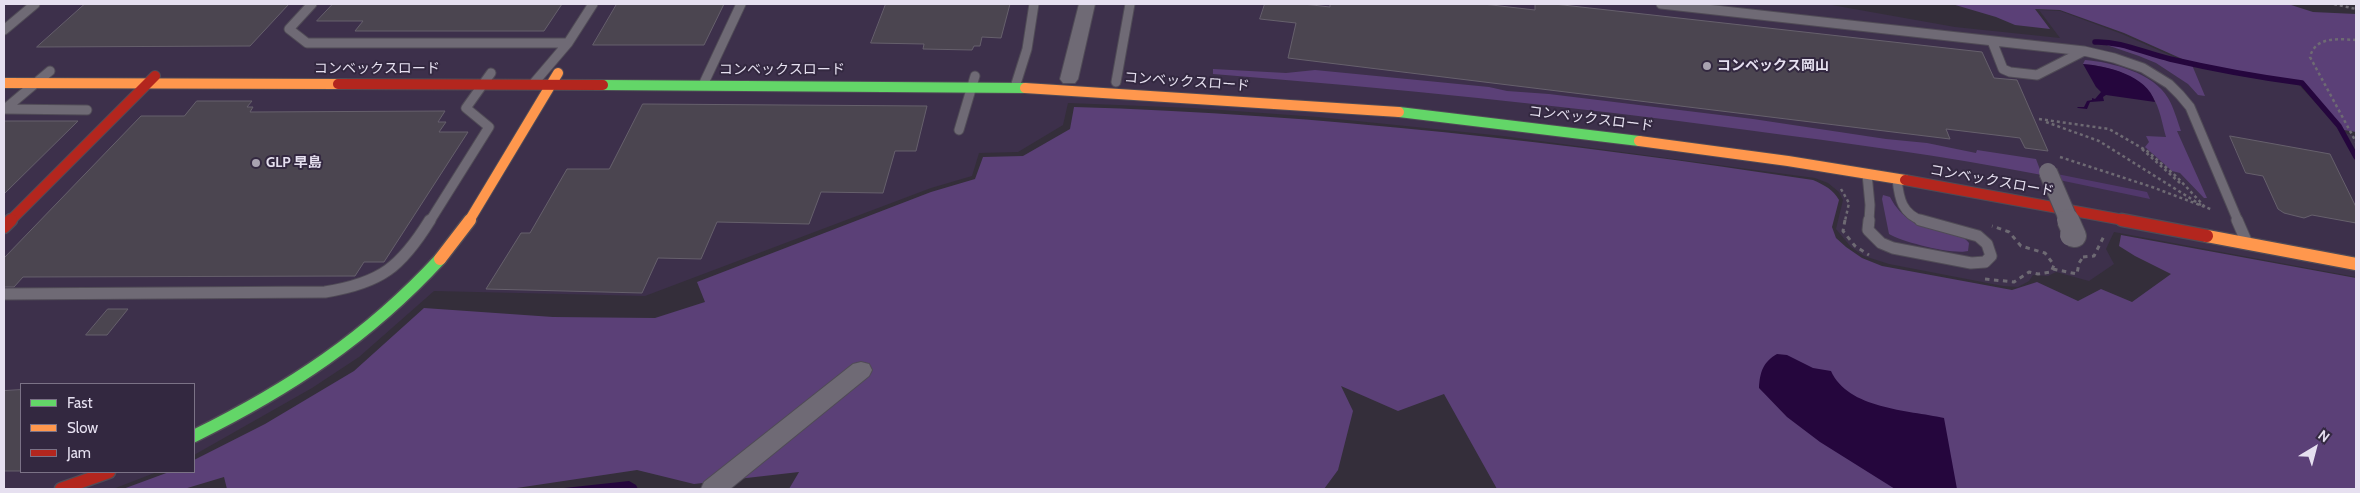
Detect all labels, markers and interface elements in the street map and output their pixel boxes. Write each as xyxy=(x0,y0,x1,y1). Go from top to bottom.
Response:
place label: コンベックス岡山 xyxy=(1717,58,1829,74)
marker: コンベックス岡山 xyxy=(1701,60,1713,72)
street label: コンベックスロード xyxy=(314,61,440,77)
street label: コンベックスロード xyxy=(719,62,845,78)
street label: コンベックスロード xyxy=(1124,69,1250,95)
street label: コンベックスロード xyxy=(1527,103,1655,135)
place label: GLP 早島 xyxy=(266,155,322,171)
marker: GLP 早島 xyxy=(250,157,262,169)
street label: コンベックスロード xyxy=(1928,162,2056,200)
legend xyxy=(20,383,195,473)
text: Fast xyxy=(67,394,92,412)
text: Slow xyxy=(67,419,98,437)
north arrow xyxy=(2290,423,2340,473)
text: N xyxy=(2315,426,2333,446)
text: Jam xyxy=(67,444,91,462)

